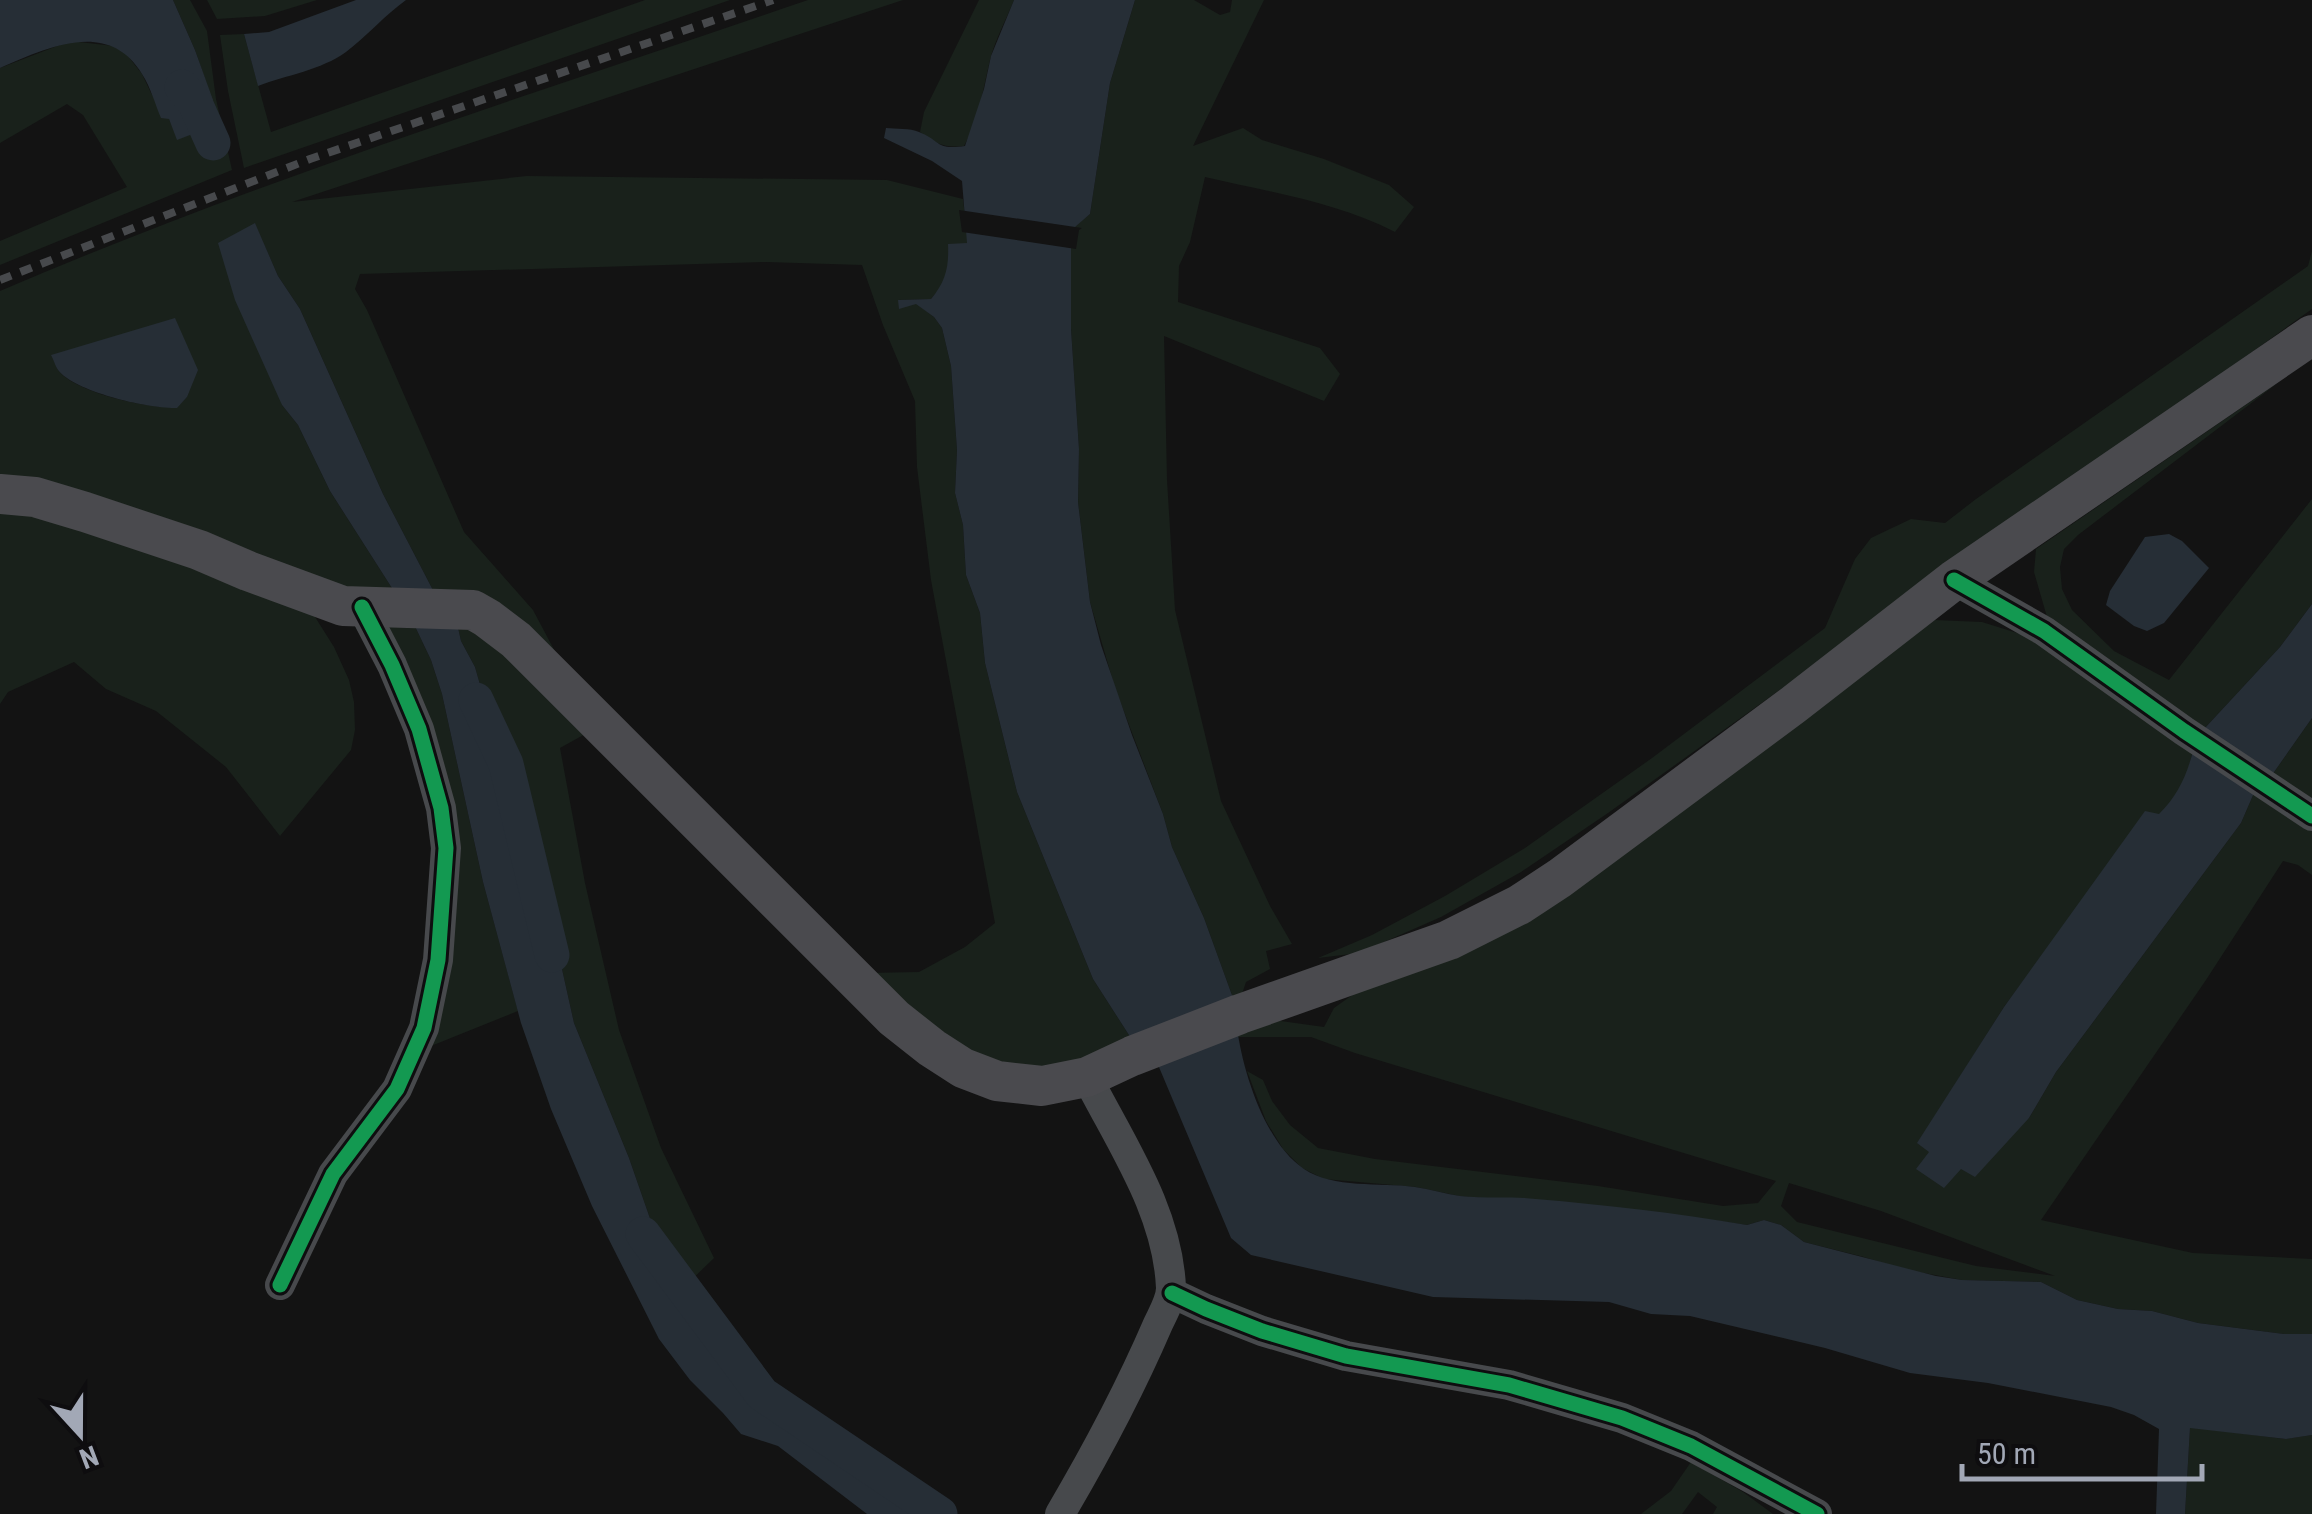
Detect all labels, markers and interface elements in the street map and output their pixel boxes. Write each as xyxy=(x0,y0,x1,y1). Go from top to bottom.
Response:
north arrow xyxy=(30,1384,130,1484)
scale bar xyxy=(1962,1419,2202,1481)
text: 50 m xyxy=(1977,1436,2036,1471)
text: N xyxy=(75,1438,103,1475)

